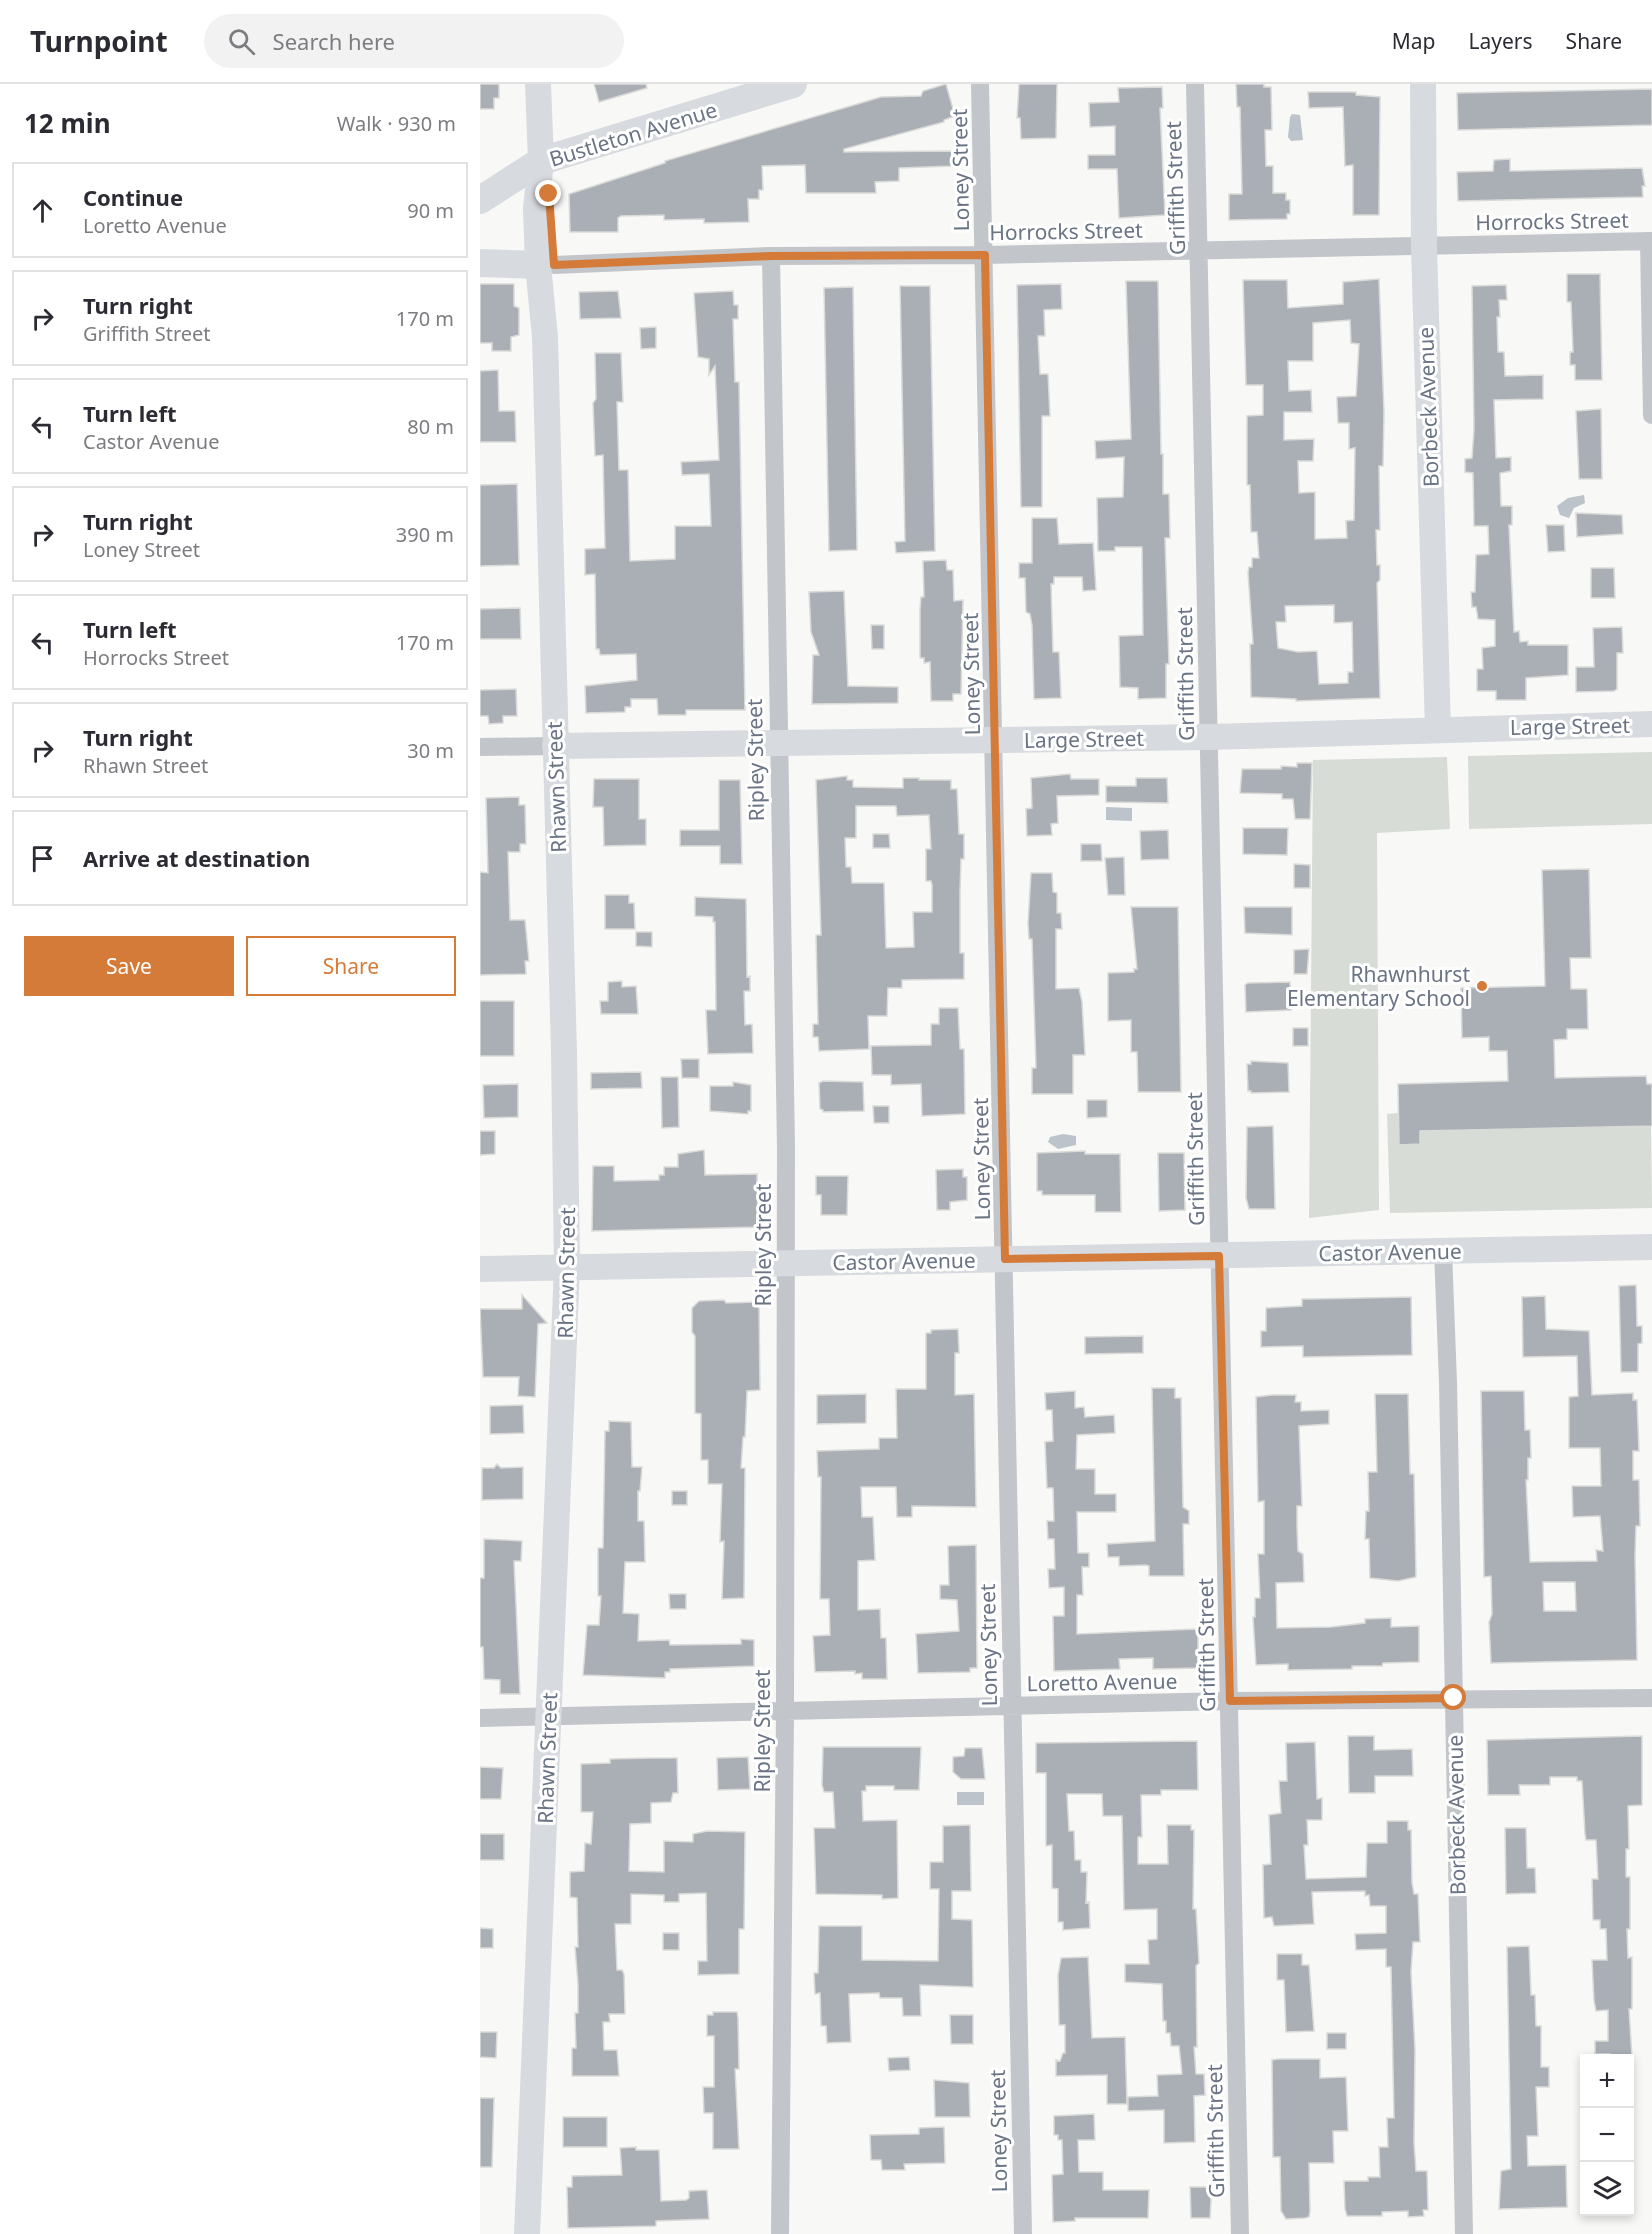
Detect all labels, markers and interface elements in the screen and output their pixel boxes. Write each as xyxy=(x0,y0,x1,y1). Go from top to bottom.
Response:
search box xyxy=(204,14,624,68)
text: Turnpoint xyxy=(30,22,168,60)
icon: search xyxy=(225,25,258,58)
text: Search here xyxy=(273,26,395,56)
text: Map xyxy=(1392,27,1436,55)
text: Layers xyxy=(1469,27,1533,55)
text: Share xyxy=(1566,27,1622,55)
street label: Bustleton Avenue xyxy=(546,95,720,173)
text: 12 min xyxy=(24,105,111,141)
street label: Loney Street xyxy=(945,108,975,232)
text: Walk · 930 m xyxy=(337,110,456,137)
street label: Griffith Street xyxy=(1159,120,1191,255)
route end xyxy=(535,180,561,206)
text: Continue xyxy=(83,182,183,212)
icon: ahead xyxy=(26,194,59,227)
text: 90 m xyxy=(407,197,454,224)
street label: Horrocks Street xyxy=(1475,206,1629,236)
text: Loretto Avenue xyxy=(83,212,227,239)
street label: Horrocks Street xyxy=(989,216,1143,246)
text: Turn right xyxy=(83,290,193,320)
icon: right xyxy=(26,302,59,335)
text: 170 m xyxy=(396,305,454,332)
text: Griffith Street xyxy=(83,320,211,347)
street label: Borbeck Avenue xyxy=(1411,326,1445,488)
text: Turn left xyxy=(83,398,177,428)
icon: left xyxy=(26,410,59,443)
text: 80 m xyxy=(407,413,454,440)
text: Castor Avenue xyxy=(83,428,219,455)
text: Turn right xyxy=(83,506,193,536)
icon: right xyxy=(26,518,59,551)
text: 390 m xyxy=(396,521,454,548)
text: Loney Street xyxy=(83,536,200,563)
street label: Griffith Street xyxy=(1170,606,1200,741)
street label: Loney Street xyxy=(956,612,986,736)
text: Turn left xyxy=(83,614,177,644)
icon: left xyxy=(26,626,59,659)
text: 170 m xyxy=(396,629,454,656)
text: Horrocks Street xyxy=(83,644,229,671)
street label: Ripley Street xyxy=(740,698,770,822)
street label: Large Street xyxy=(1510,711,1631,741)
street label: Rhawn Street xyxy=(540,720,572,853)
text: Turn right xyxy=(83,722,193,752)
street label: Large Street xyxy=(1024,724,1145,754)
icon: right xyxy=(26,734,59,767)
text: 30 m xyxy=(407,737,454,764)
text: Rhawn Street xyxy=(83,752,208,779)
icon: arrive xyxy=(26,842,59,875)
text: Arrive at destination xyxy=(83,843,310,873)
button: Save xyxy=(24,936,234,996)
button: Share xyxy=(246,936,456,996)
place label: Rhawnhurst Elementary School xyxy=(1287,960,1470,1012)
marker: Rhawnhurst Elementary School xyxy=(1475,979,1489,993)
street label: Griffith Street xyxy=(1180,1091,1210,1226)
street label: Loney Street xyxy=(966,1097,996,1221)
street label: Ripley Street xyxy=(749,1183,777,1307)
street label: Rhawn Street xyxy=(551,1207,581,1339)
street label: Castor Avenue xyxy=(1318,1237,1462,1267)
street label: Castor Avenue xyxy=(832,1246,976,1276)
street label: Griffith Street xyxy=(1191,1577,1221,1712)
street label: Loney Street xyxy=(973,1583,1003,1707)
street label: Loretto Avenue xyxy=(1026,1667,1178,1697)
street label: Ripley Street xyxy=(748,1669,776,1793)
route start xyxy=(1440,1684,1466,1710)
street label: Rhawn Street xyxy=(531,1691,563,1824)
street label: Borbeck Avenue xyxy=(1441,1735,1471,1895)
map controls xyxy=(1580,2054,1634,2216)
button: + xyxy=(1580,2054,1634,2108)
street label: Griffith Street xyxy=(1200,2063,1230,2198)
street label: Loney Street xyxy=(983,2069,1013,2193)
button: − xyxy=(1580,2108,1634,2162)
button: layers xyxy=(1580,2162,1634,2216)

